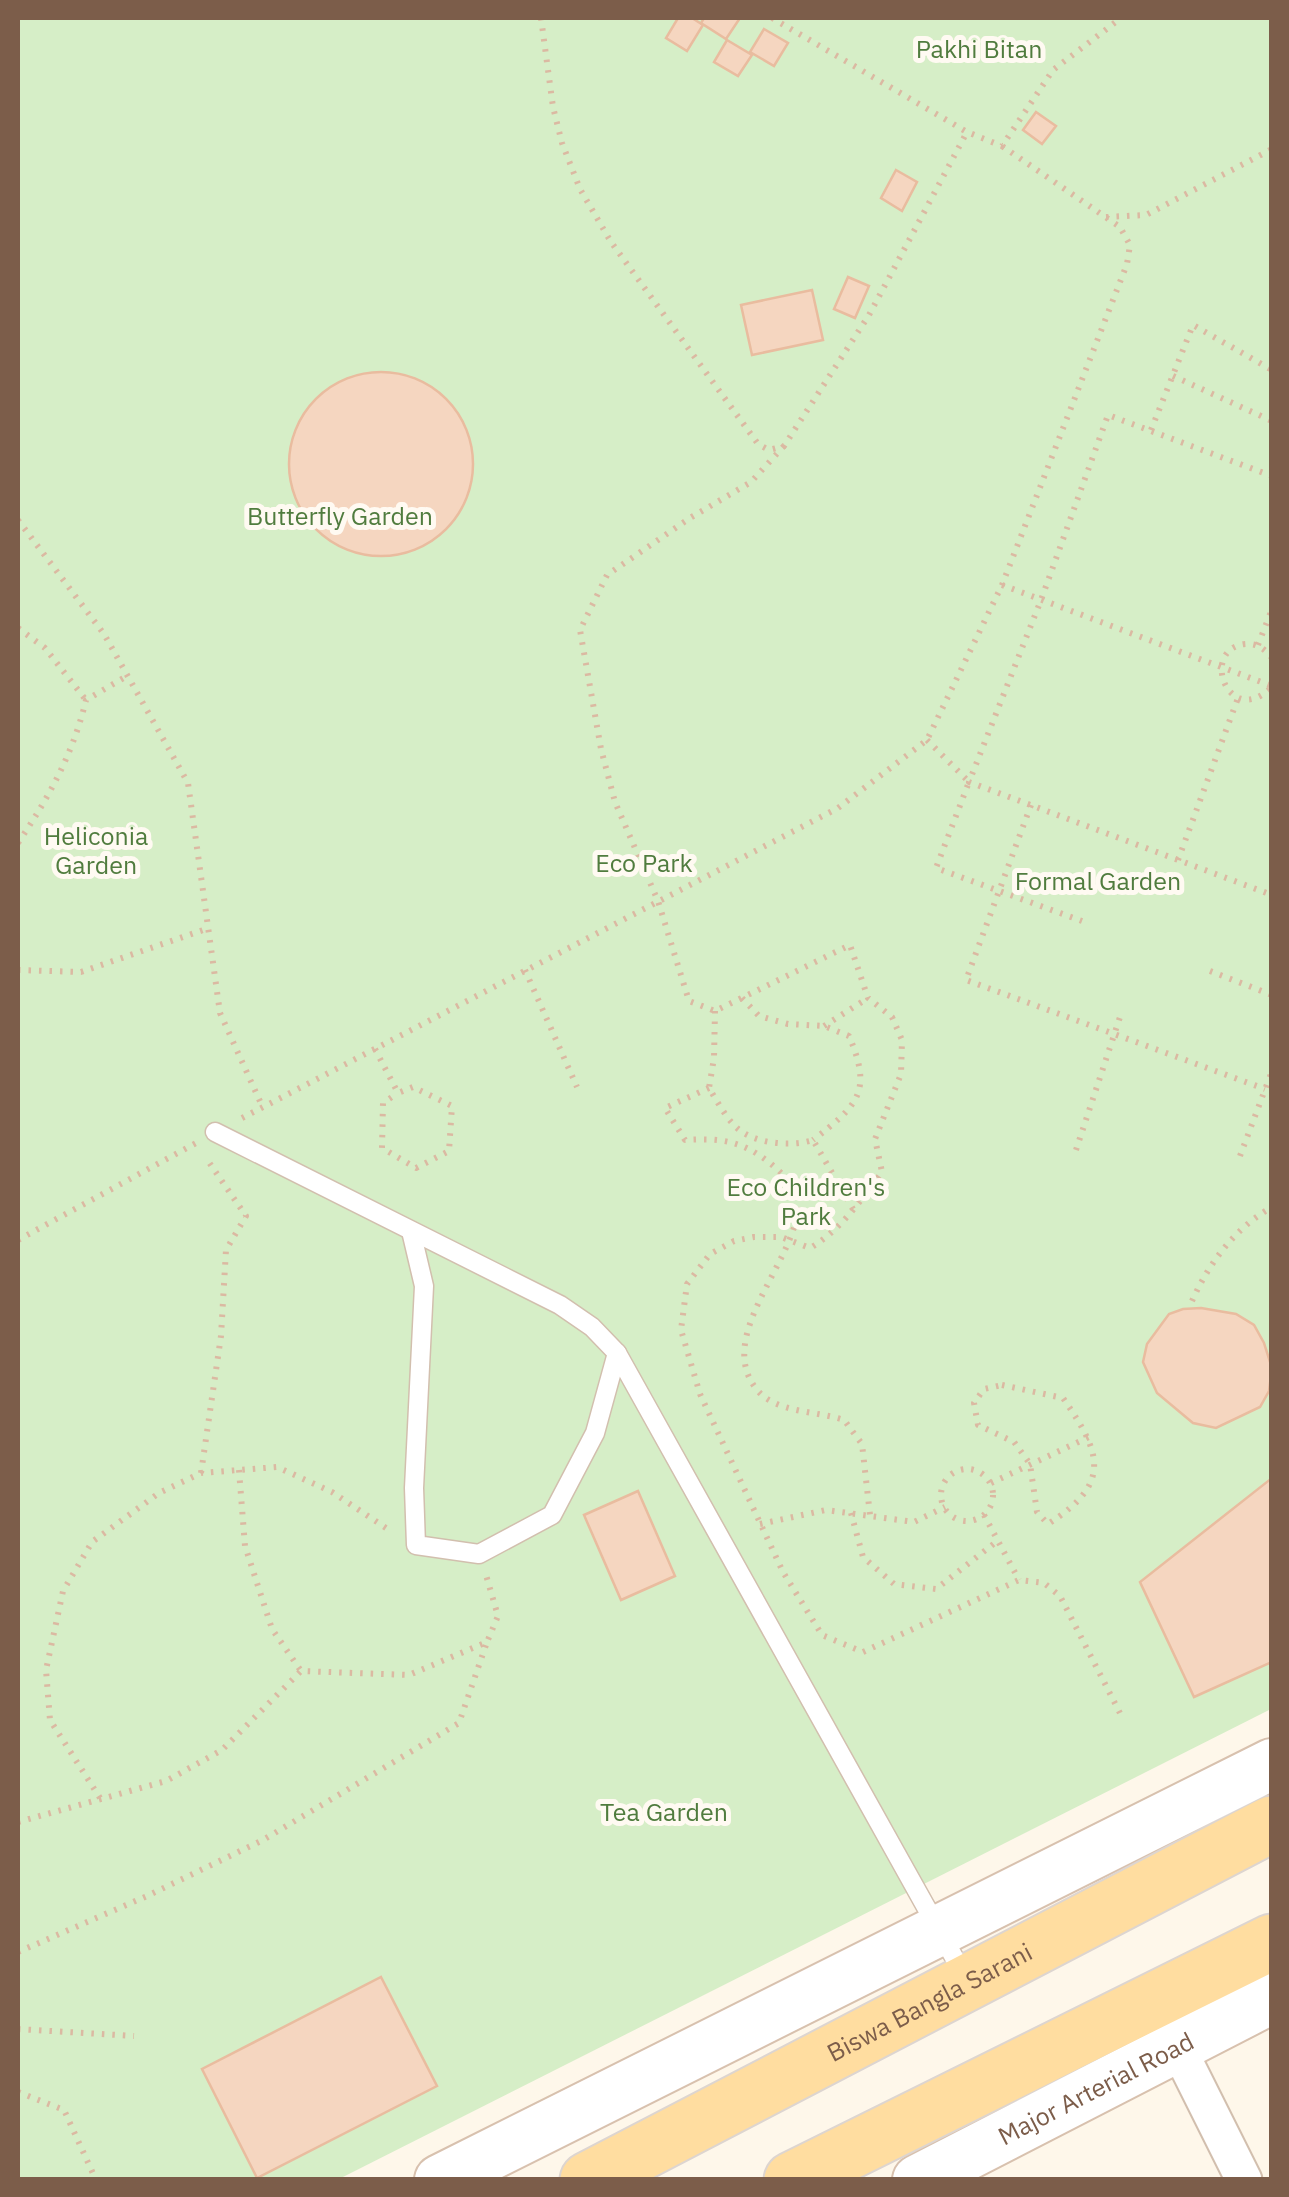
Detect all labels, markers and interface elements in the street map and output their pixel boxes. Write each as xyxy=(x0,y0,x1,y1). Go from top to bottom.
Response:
park label: Pakhi Bitan xyxy=(916,32,1042,65)
park label: Butterfly Garden xyxy=(247,499,433,532)
park label: Heliconia Garden xyxy=(44,819,148,881)
park label: Eco Park xyxy=(595,846,693,879)
park label: Formal Garden xyxy=(1015,864,1181,897)
park label: Eco Children's Park xyxy=(727,1170,885,1232)
park label: Tea Garden xyxy=(600,1795,728,1828)
street label: Biswa Bangla Sarani xyxy=(821,1935,1037,2069)
street label: Major Arterial Road xyxy=(992,2024,1199,2152)

